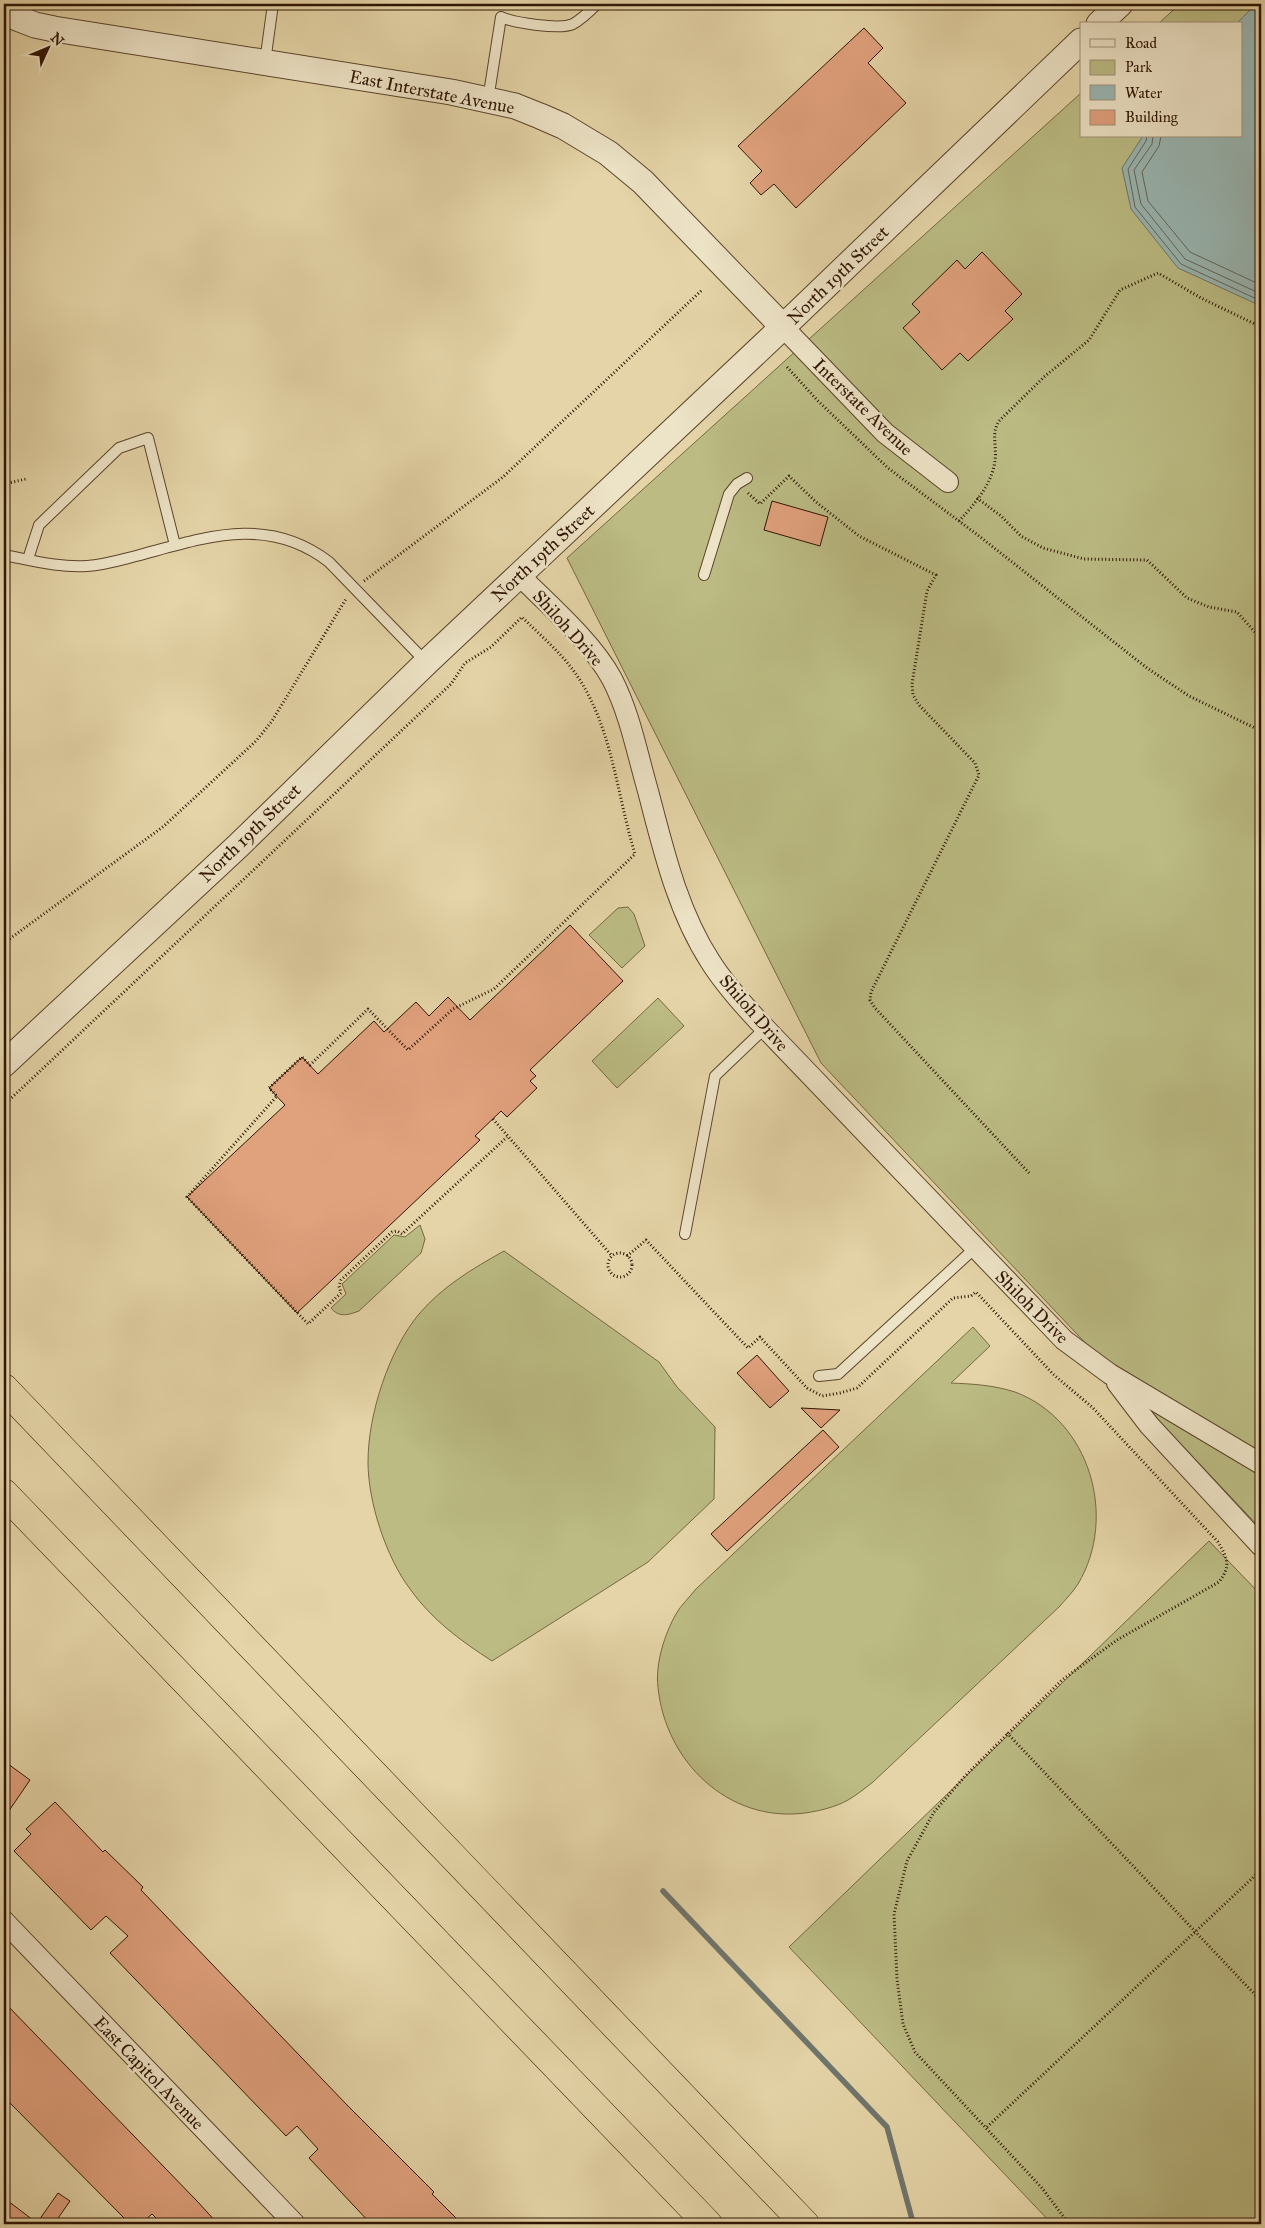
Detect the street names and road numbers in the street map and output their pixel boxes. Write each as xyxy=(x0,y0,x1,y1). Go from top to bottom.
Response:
street label: East Interstate Avenue xyxy=(348,65,516,119)
street label: North 19th Street xyxy=(783,221,894,329)
street label: Interstate Avenue xyxy=(808,354,918,460)
street label: North 19th Street xyxy=(487,499,599,606)
street label: Shiloh Drive xyxy=(528,585,608,671)
street label: North 19th Street xyxy=(195,779,306,887)
street label: Shiloh Drive xyxy=(715,970,793,1056)
street label: Shiloh Drive xyxy=(991,1266,1073,1348)
street label: East Capitol Avenue xyxy=(89,2012,209,2134)

